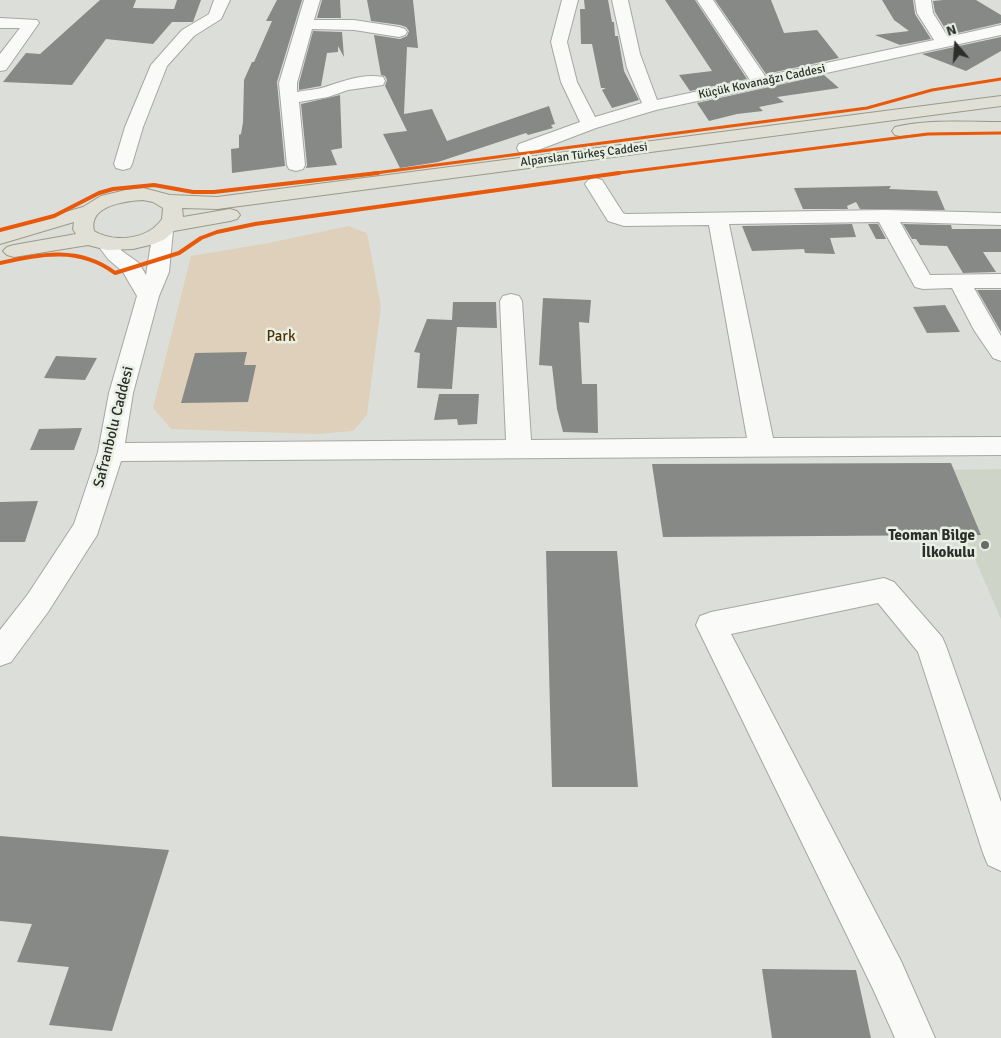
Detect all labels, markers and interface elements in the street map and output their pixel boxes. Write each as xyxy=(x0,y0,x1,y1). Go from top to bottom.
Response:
north arrow xyxy=(931,20,981,70)
text: N xyxy=(944,21,958,40)
street label: Küçük Kovanağzı Caddesi xyxy=(697,61,827,103)
street label: Alparslan Türkeş Caddesi xyxy=(520,140,648,170)
park label: Park xyxy=(267,328,295,346)
street label: Safranbolu Caddesi xyxy=(90,364,138,490)
place label: Teoman Bilge İlkokulu xyxy=(888,527,975,562)
marker: Teoman Bilge İlkokulu xyxy=(979,539,991,551)

